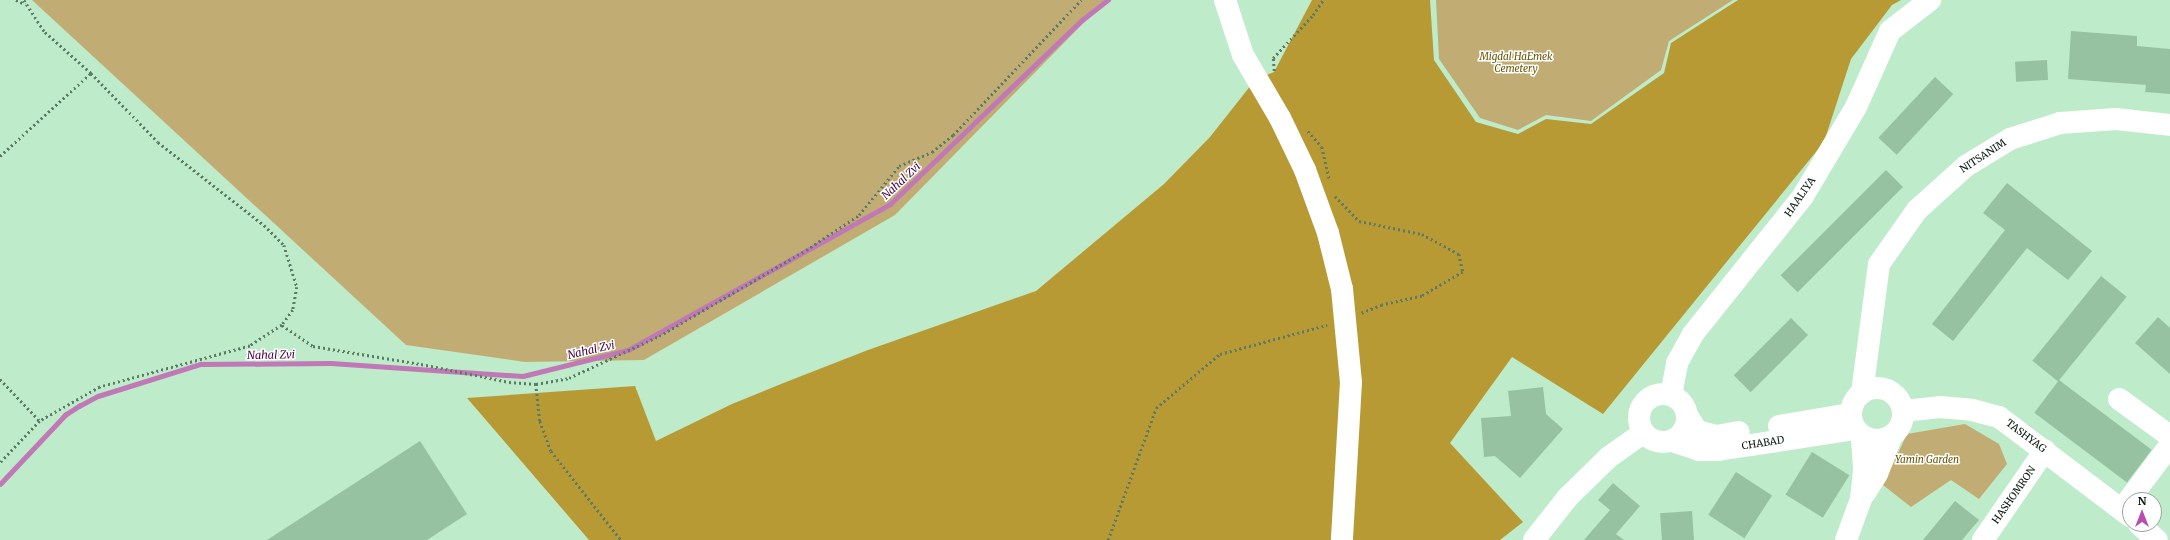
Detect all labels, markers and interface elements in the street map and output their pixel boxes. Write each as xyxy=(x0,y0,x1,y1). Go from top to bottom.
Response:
park label: Migdal HaEmek Cemetery xyxy=(1480,50,1552,74)
street label: NITSANIM xyxy=(1958,137,2008,175)
water label: Nahal Zvi xyxy=(879,160,923,202)
street label: HAALIYA xyxy=(1782,175,1818,219)
water label: Nahal Zvi xyxy=(566,338,616,362)
water label: Nahal Zvi xyxy=(247,348,295,362)
street label: TASHYAG xyxy=(2003,417,2049,455)
street label: CHABAD xyxy=(1741,434,1785,452)
park label: Yamin Garden xyxy=(1895,454,1959,466)
street label: HASHOMRON xyxy=(1990,464,2038,526)
north arrow xyxy=(2122,492,2162,532)
text: N xyxy=(2138,494,2146,508)

